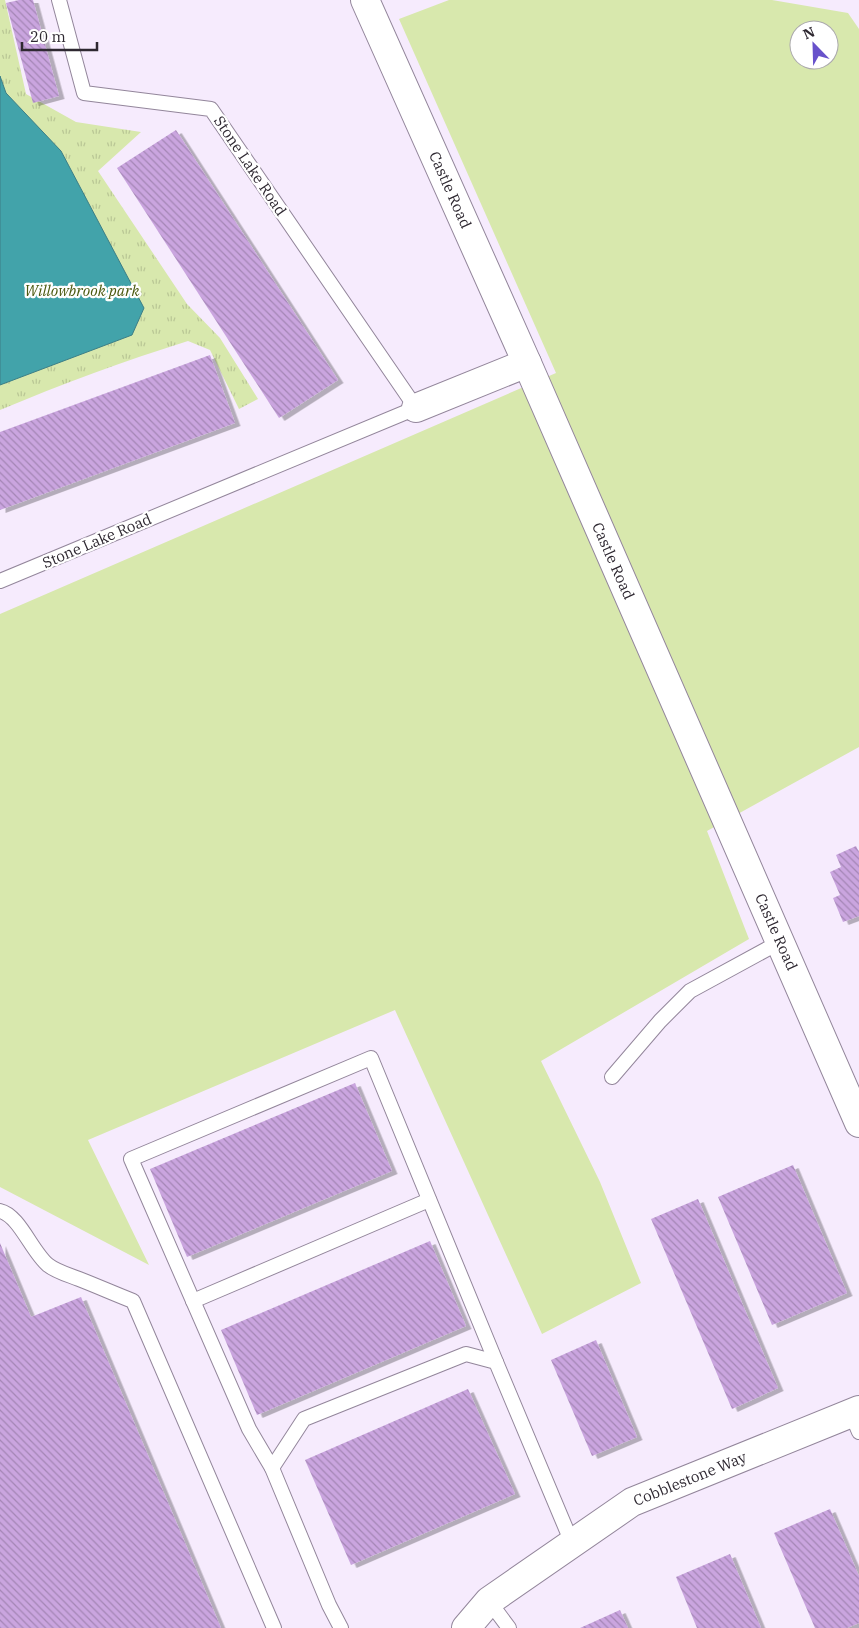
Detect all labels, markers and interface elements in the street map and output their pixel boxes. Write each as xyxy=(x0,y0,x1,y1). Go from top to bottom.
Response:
scale bar xyxy=(22,20,98,52)
north arrow xyxy=(789,20,839,70)
text: N xyxy=(800,23,818,43)
text: 20 m xyxy=(30,27,66,46)
street label: Stone Lake Road xyxy=(210,112,291,219)
street label: Castle Road xyxy=(425,148,476,231)
park label: Willowbrook park xyxy=(25,281,139,300)
street label: Stone Lake Road xyxy=(39,509,154,572)
street label: Castle Road xyxy=(588,519,639,602)
street label: Castle Road xyxy=(751,890,802,973)
street label: Cobblestone Way xyxy=(630,1447,749,1510)

